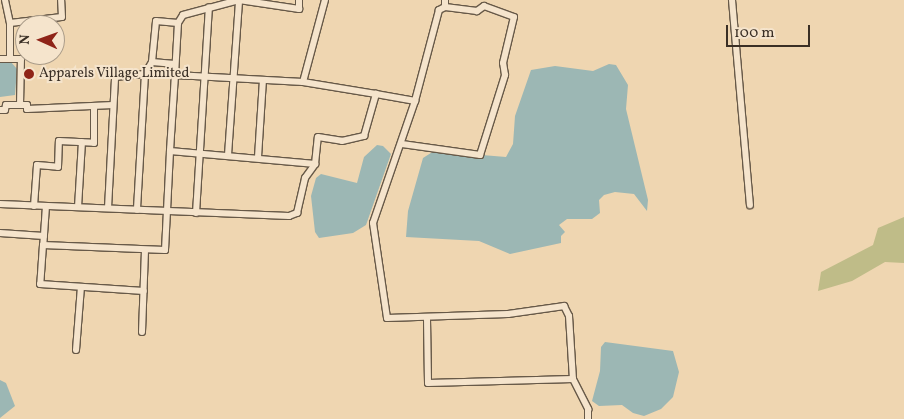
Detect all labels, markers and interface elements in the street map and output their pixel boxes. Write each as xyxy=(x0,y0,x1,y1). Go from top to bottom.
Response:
north arrow xyxy=(15,15,65,65)
scale bar xyxy=(729,15,813,47)
text: 100 m xyxy=(734,23,774,44)
text: N xyxy=(16,34,35,45)
place label: Apparels Village Limited xyxy=(39,66,190,82)
marker: Apparels Village Limited xyxy=(23,68,35,80)

